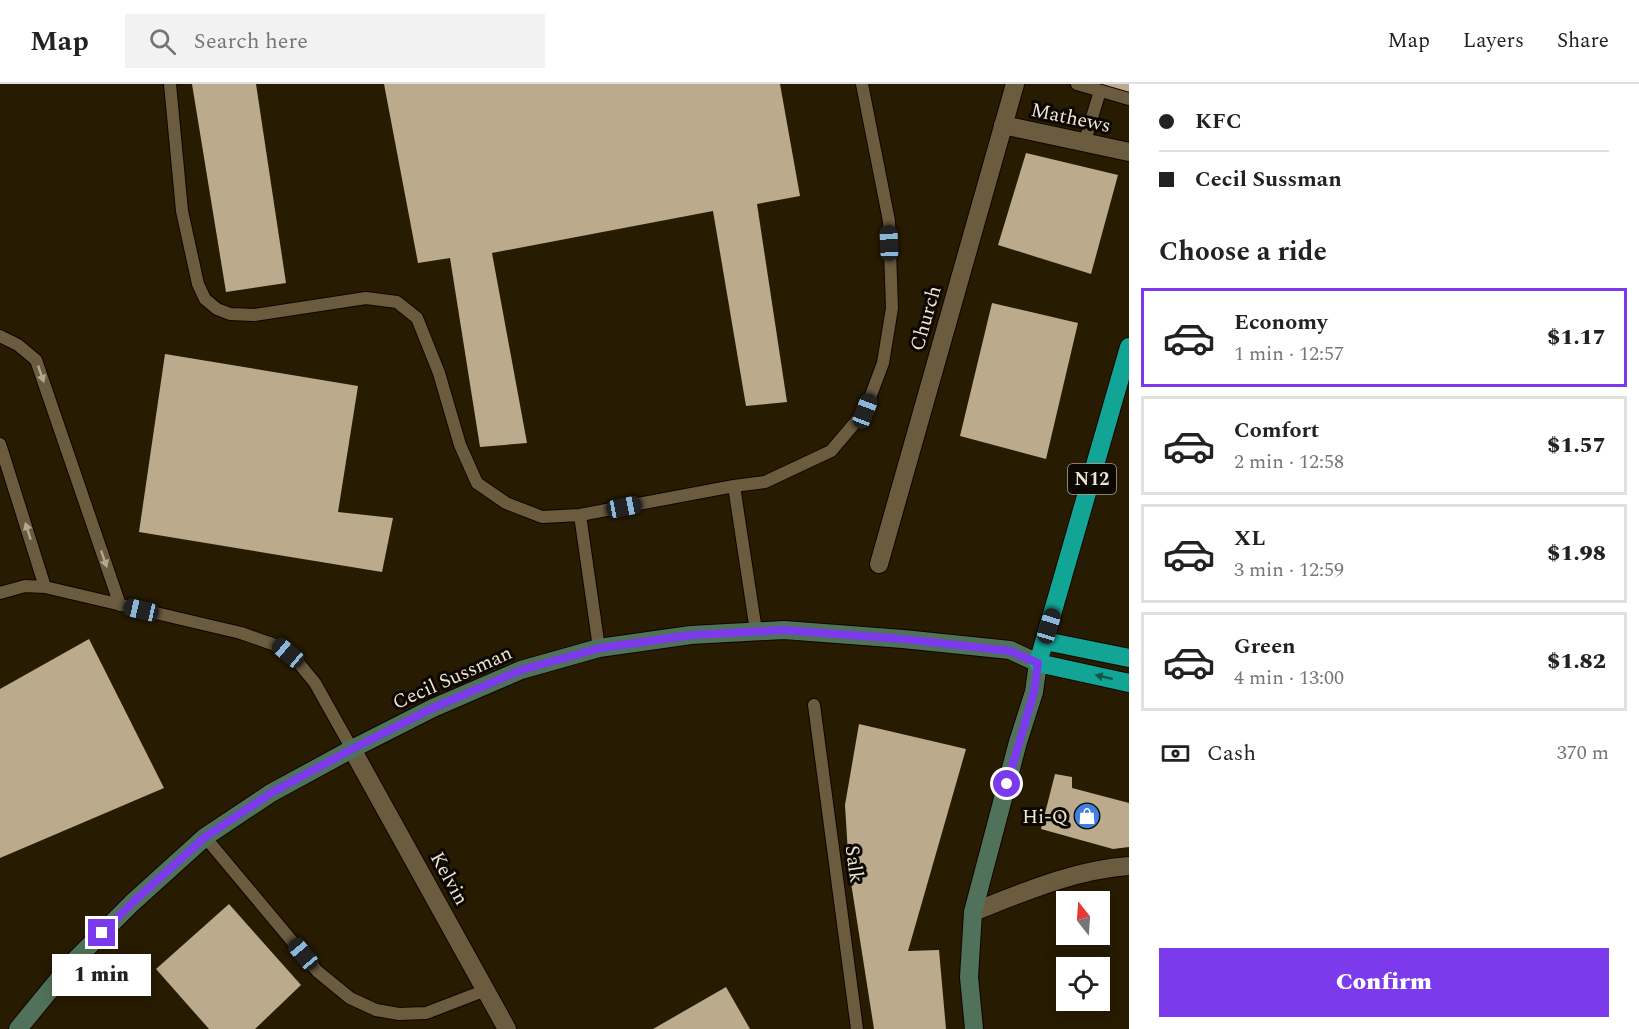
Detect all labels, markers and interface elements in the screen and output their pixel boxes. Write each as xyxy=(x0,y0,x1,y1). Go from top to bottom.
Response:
search box xyxy=(125,14,545,68)
text: Map xyxy=(30,20,89,63)
icon: search xyxy=(146,25,179,58)
text: Search here xyxy=(194,25,308,58)
text: Map xyxy=(1388,25,1430,57)
text: Layers xyxy=(1463,25,1524,57)
text: Share xyxy=(1557,25,1609,57)
street label: Mathews xyxy=(1028,95,1114,141)
text: KFC xyxy=(1195,105,1242,138)
text: Cecil Sussman xyxy=(1195,163,1342,196)
car xyxy=(879,225,899,261)
text: Choose a ride xyxy=(1159,231,1327,273)
street label: Church xyxy=(902,282,950,354)
text: Economy xyxy=(1234,306,1327,339)
icon: car xyxy=(1162,311,1216,365)
text: $1.17 xyxy=(1547,321,1606,354)
text: 1 min · 12:57 xyxy=(1234,339,1344,369)
one-way arrow xyxy=(37,365,46,383)
car xyxy=(850,391,880,431)
text: Comfort xyxy=(1234,414,1319,447)
icon: car xyxy=(1162,419,1216,473)
text: $1.57 xyxy=(1547,429,1606,462)
text: 2 min · 12:58 xyxy=(1234,447,1344,477)
road number: N12 xyxy=(1068,464,1116,494)
car xyxy=(605,495,643,519)
one-way arrow xyxy=(22,522,32,540)
text: XL xyxy=(1234,522,1265,555)
icon: car xyxy=(1162,527,1216,581)
text: $1.98 xyxy=(1547,537,1606,570)
one-way arrow xyxy=(100,550,110,568)
text: 3 min · 12:59 xyxy=(1234,555,1344,585)
car xyxy=(121,597,161,623)
car xyxy=(1035,606,1063,646)
text: Green xyxy=(1234,630,1296,663)
car xyxy=(268,635,308,671)
icon: car xyxy=(1162,635,1216,689)
street label: Cecil Sussman xyxy=(388,638,517,718)
text: $1.82 xyxy=(1547,645,1606,678)
text: 4 min · 13:00 xyxy=(1234,663,1344,693)
one-way arrow xyxy=(1095,672,1113,682)
icon: cash xyxy=(1159,737,1192,770)
text: Cash xyxy=(1207,737,1256,770)
text: 370 m xyxy=(1557,738,1609,768)
route start xyxy=(993,770,1020,797)
shop icon: Hi-Q xyxy=(1072,801,1102,831)
place label: Hi-Q xyxy=(1022,802,1069,832)
street label: Salk xyxy=(837,843,871,885)
street label: Kelvin xyxy=(422,846,476,911)
north arrow xyxy=(1056,891,1110,945)
map controls xyxy=(1056,891,1110,1011)
route end xyxy=(88,919,115,946)
car xyxy=(285,934,321,974)
button: Confirm xyxy=(1159,948,1609,1017)
callout: 1 min xyxy=(52,954,152,996)
button: locate xyxy=(1056,957,1110,1011)
text: 1 min xyxy=(74,960,129,990)

